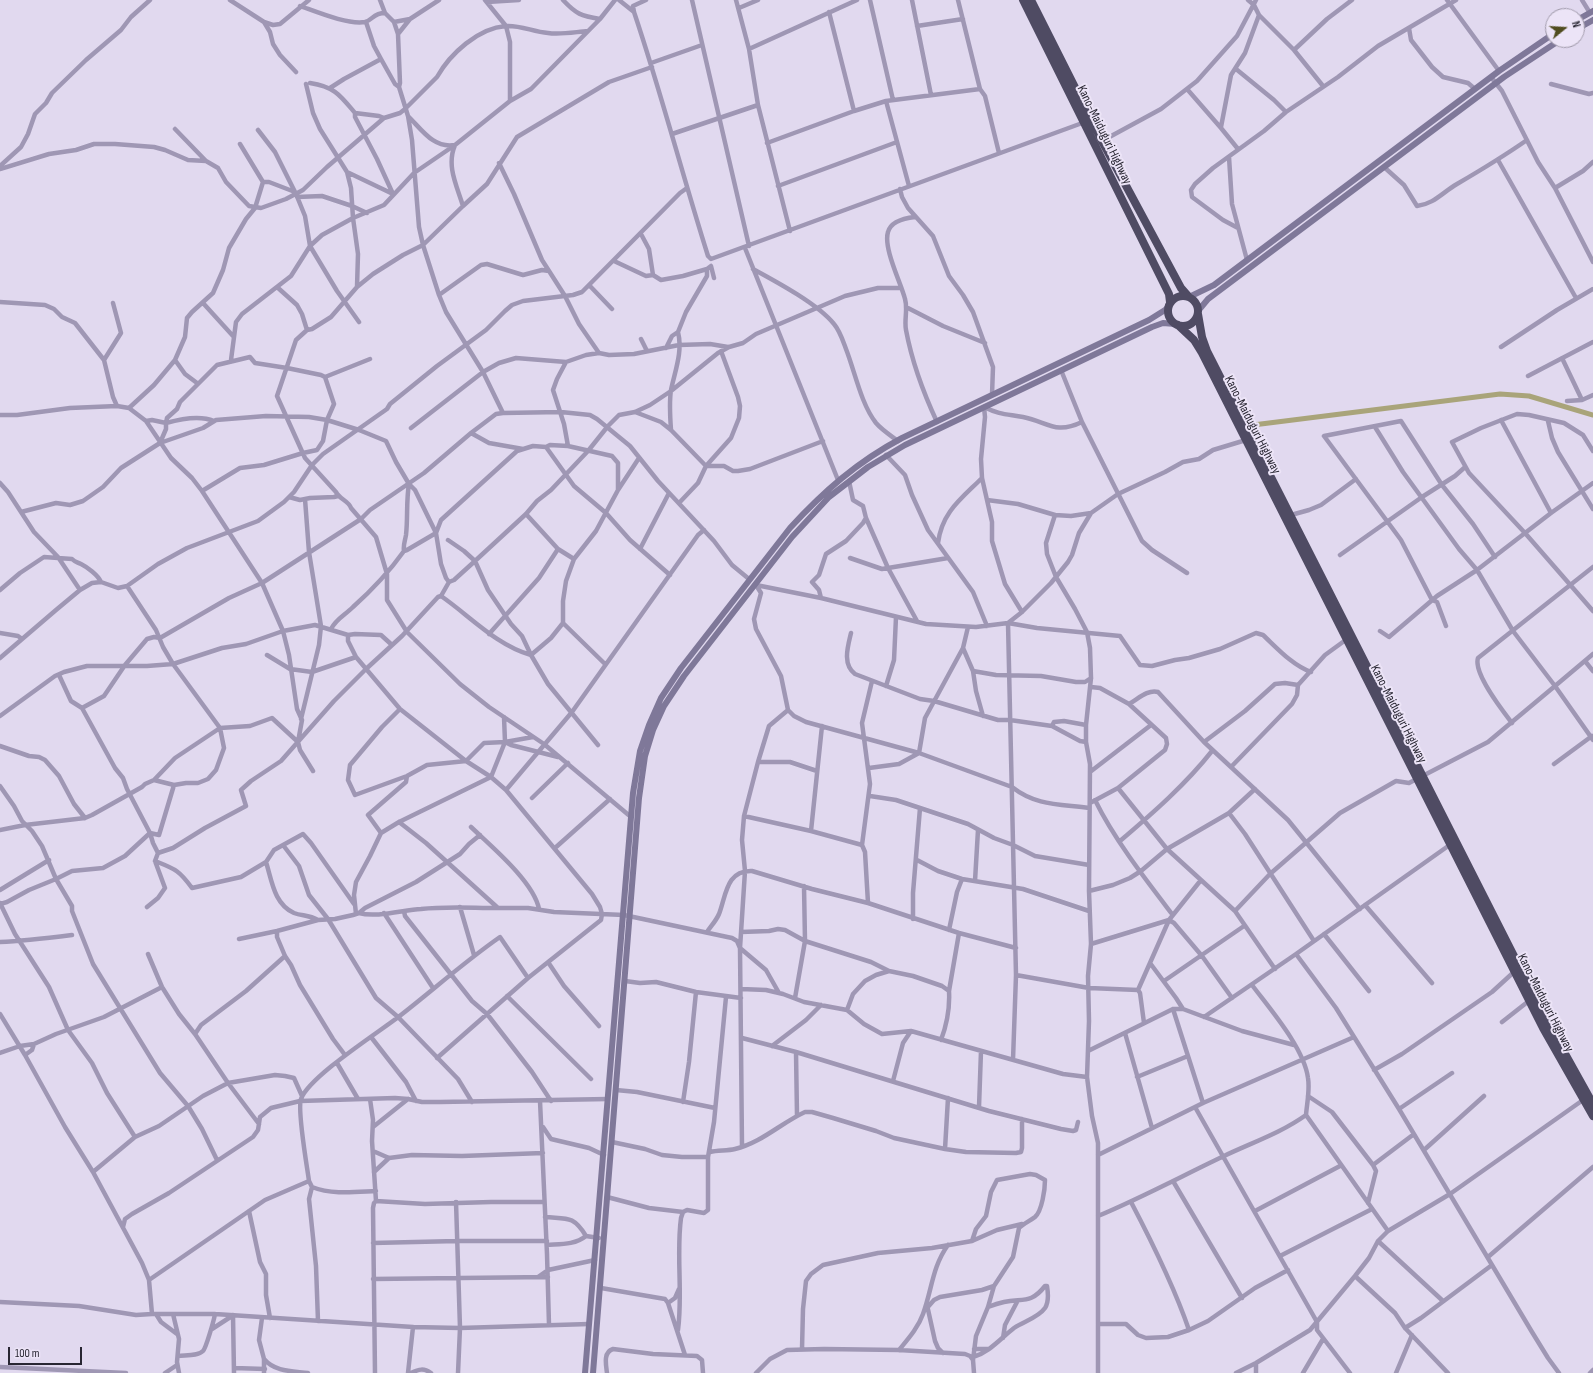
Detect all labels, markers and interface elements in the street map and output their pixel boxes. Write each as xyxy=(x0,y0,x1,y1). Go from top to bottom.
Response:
north arrow xyxy=(1545,8,1585,48)
text: N xyxy=(1569,20,1583,29)
street label: Kano-Maiduguri Highway xyxy=(1073,83,1135,187)
street label: Kano-Maiduguri Highway xyxy=(1220,373,1284,477)
street label: Kano-Maiduguri Highway xyxy=(1366,662,1430,766)
street label: Kano-Maiduguri Highway xyxy=(1513,951,1577,1055)
scale bar xyxy=(10,1339,84,1365)
text: 100 m xyxy=(15,1346,40,1361)

